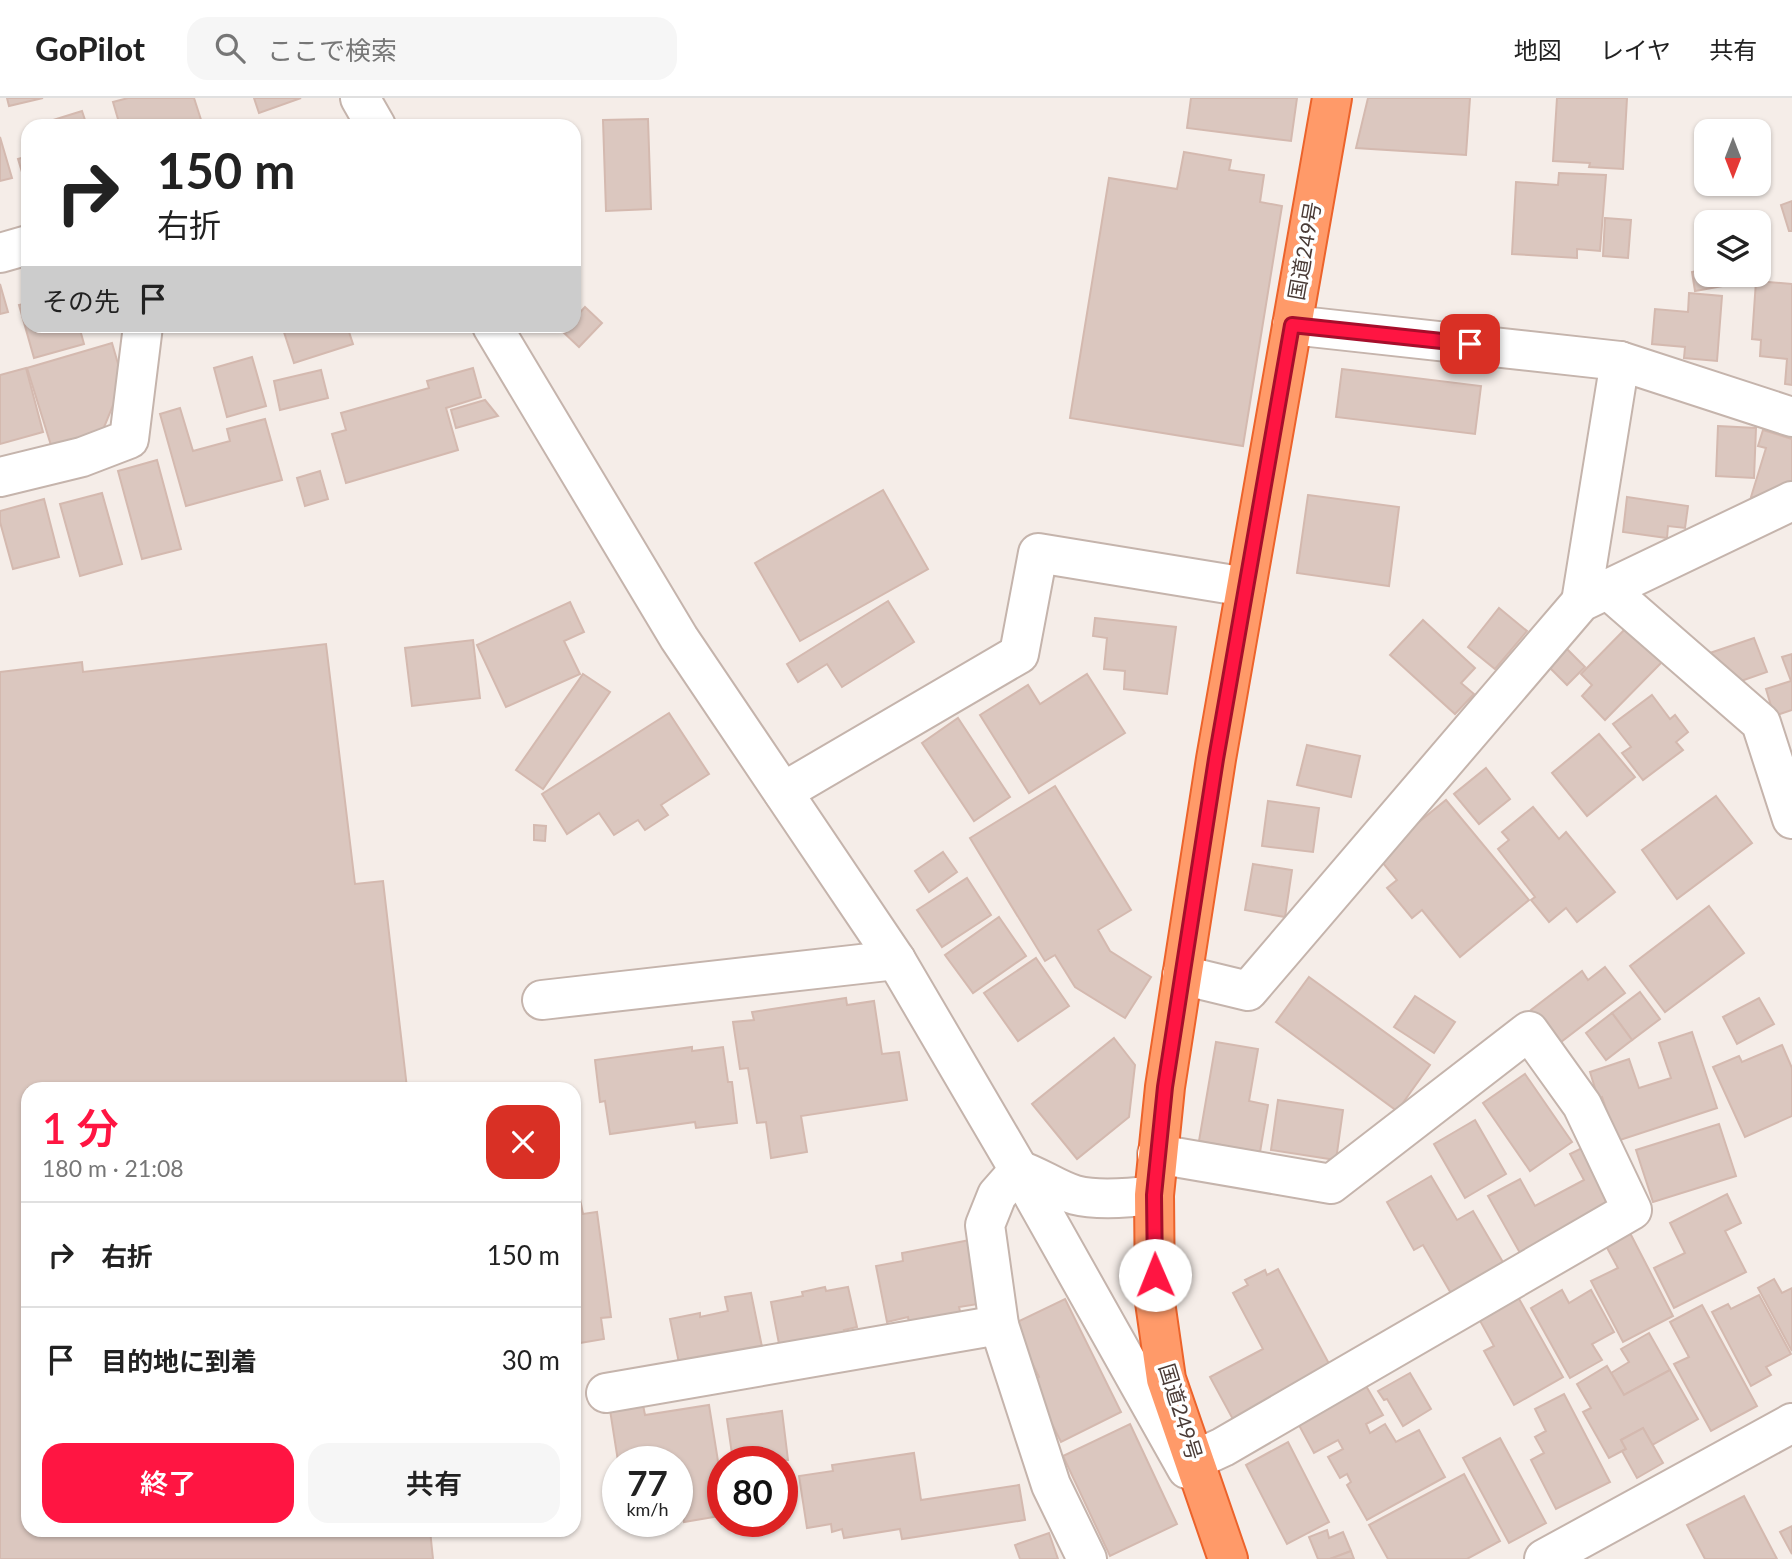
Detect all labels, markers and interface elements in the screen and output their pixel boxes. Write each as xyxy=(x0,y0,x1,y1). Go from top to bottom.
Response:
search box xyxy=(187,17,677,80)
text: GoPilot xyxy=(35,28,145,68)
icon: search xyxy=(211,29,249,67)
text: ここで検索 xyxy=(267,34,397,66)
text: 地図 xyxy=(1514,35,1562,64)
text: レイヤ xyxy=(1600,35,1671,64)
text: 共有 xyxy=(1709,35,1757,64)
north arrow xyxy=(1694,119,1771,196)
map controls xyxy=(1694,119,1771,287)
text: 150 m xyxy=(157,141,295,199)
icon: right xyxy=(42,147,133,238)
street label: 国道249号 xyxy=(1283,200,1324,302)
text: 右折 xyxy=(157,205,221,244)
button: layers xyxy=(1694,210,1771,287)
icon: arrive xyxy=(134,280,172,318)
text: その先 xyxy=(42,285,120,317)
pin xyxy=(1440,314,1500,374)
icon: arrive xyxy=(1451,325,1489,363)
text: 1 分 xyxy=(42,1103,119,1153)
button: close xyxy=(486,1105,560,1179)
text: 180 m · 21:08 xyxy=(42,1154,184,1182)
icon: right xyxy=(42,1236,80,1274)
position arrow xyxy=(1118,1238,1192,1312)
text: 150 m xyxy=(487,1239,560,1271)
text: 右折 xyxy=(101,1240,153,1272)
icon: arrive xyxy=(42,1341,80,1379)
text: 30 m xyxy=(502,1344,560,1376)
text: 目的地に到着 xyxy=(101,1345,257,1377)
street label: 国道249号 xyxy=(1155,1360,1208,1463)
button: 終了 xyxy=(42,1443,294,1523)
button: 共有 xyxy=(308,1443,560,1523)
speed limit sign: 80 xyxy=(707,1446,798,1537)
text: 77 xyxy=(627,1461,668,1503)
text: km/h xyxy=(626,1498,669,1520)

